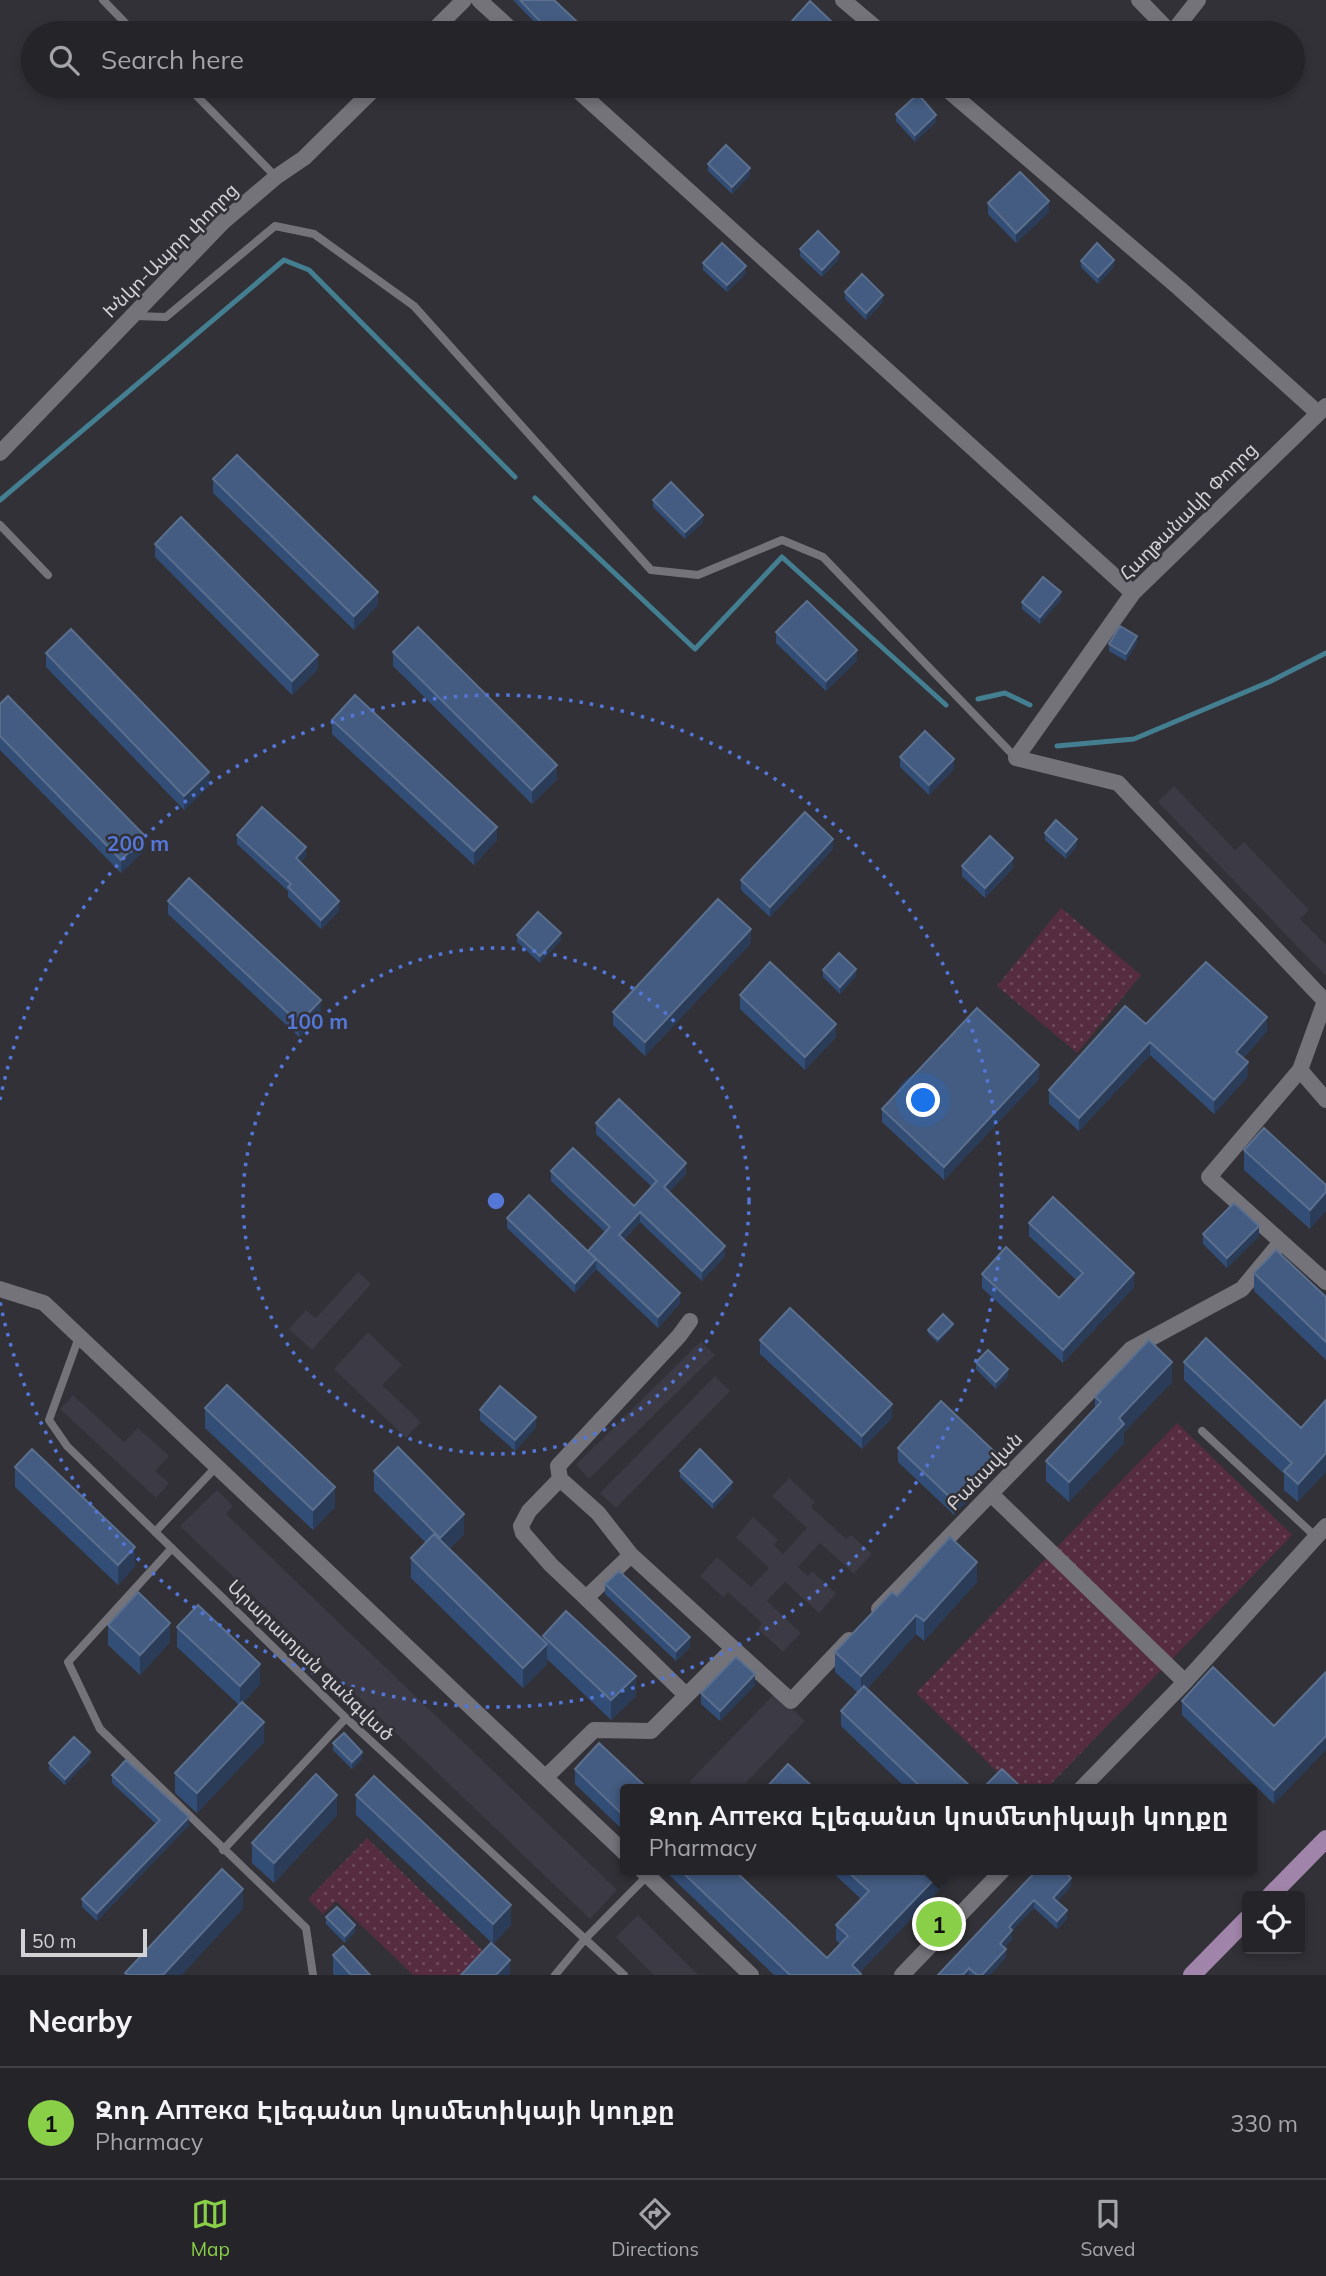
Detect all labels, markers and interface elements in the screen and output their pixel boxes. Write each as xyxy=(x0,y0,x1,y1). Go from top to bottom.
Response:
search box xyxy=(21,21,1305,98)
icon: search xyxy=(45,41,83,79)
text: Search here xyxy=(101,43,244,76)
street label: Խնկո-Ապոր փողոց xyxy=(97,177,243,323)
street label: Հաղթանակի Փողոց xyxy=(1114,437,1262,585)
text: 200 m xyxy=(107,830,169,856)
text: 100 m xyxy=(286,1008,348,1034)
your location xyxy=(906,1083,940,1117)
centre of rings xyxy=(484,1189,508,1213)
street label: Բանավան xyxy=(941,1427,1027,1515)
street label: Արարատյան զանգված xyxy=(223,1574,399,1746)
popup xyxy=(620,1784,1257,1875)
text: Զոդ Аптека Էլեգանտ կոսմետիկայի կողքը xyxy=(649,1799,1228,1832)
text: Pharmacy xyxy=(649,1833,757,1862)
map controls xyxy=(1242,1891,1305,1954)
button: locate xyxy=(1242,1891,1305,1954)
pin: 1 xyxy=(916,1898,962,1950)
scale bar xyxy=(21,1926,147,1958)
text: 50 m xyxy=(32,1929,76,1953)
text: Nearby xyxy=(28,2002,132,2040)
text: Զոդ Аптека Էլեգանտ կոսմետիկայի կողքը xyxy=(95,2093,675,2126)
text: 1 xyxy=(44,2109,58,2138)
text: 330 m xyxy=(1230,2109,1298,2138)
text: Pharmacy xyxy=(95,2127,203,2156)
tab: Map xyxy=(191,2195,230,2261)
tab: Directions xyxy=(611,2195,699,2261)
tab: Saved xyxy=(1080,2195,1135,2261)

